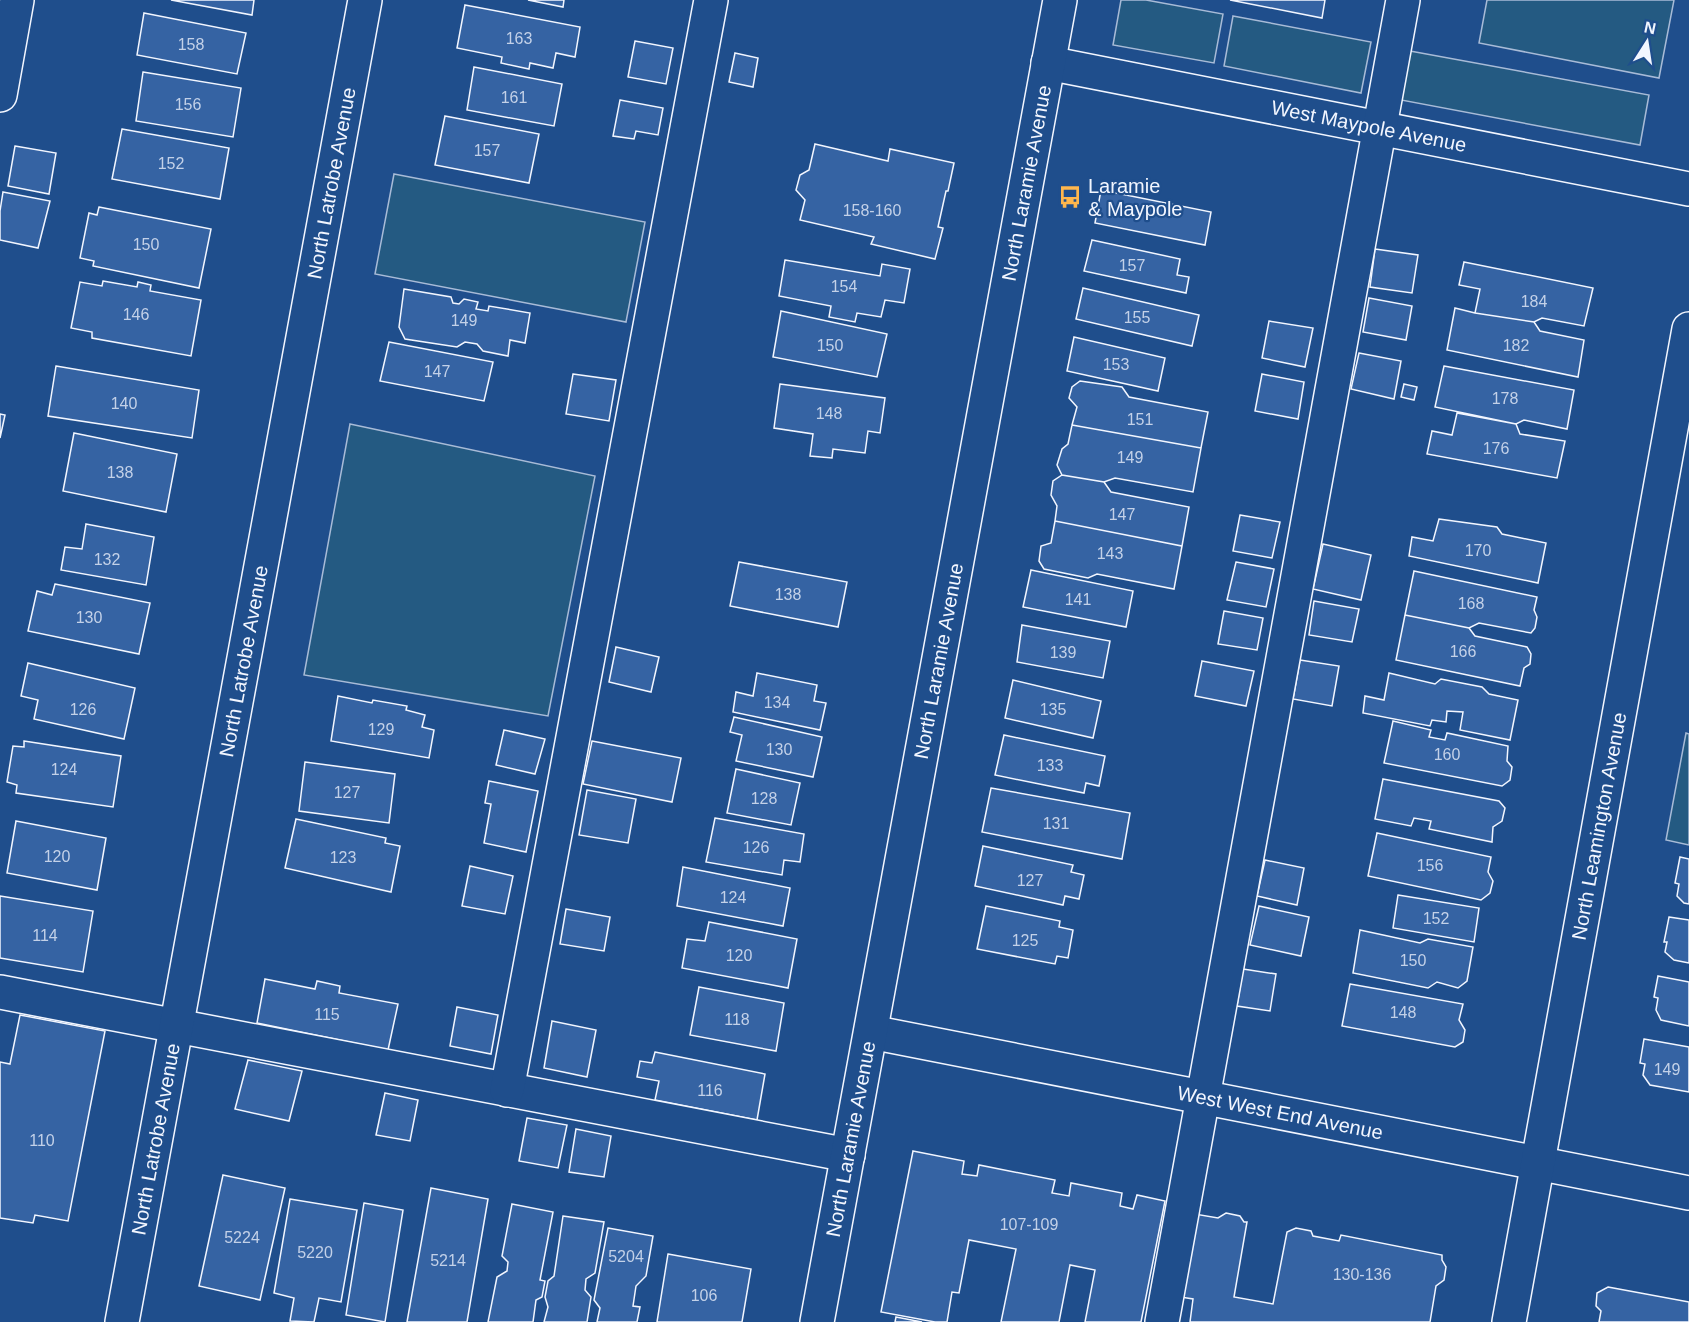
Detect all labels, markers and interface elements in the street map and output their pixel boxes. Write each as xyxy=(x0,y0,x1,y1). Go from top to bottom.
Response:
north arrow xyxy=(1617,12,1677,72)
text: N xyxy=(1643,18,1657,37)
house number: 163 xyxy=(506,30,532,47)
house number: 158 xyxy=(178,36,204,53)
street label: North Laramie Avenue xyxy=(998,83,1055,283)
street label: North Latrobe Avenue xyxy=(303,86,360,281)
house number: 161 xyxy=(501,89,527,106)
house number: 156 xyxy=(175,96,201,113)
street label: West Maypole Avenue xyxy=(1269,96,1468,156)
house number: 157 xyxy=(474,142,500,159)
house number: 152 xyxy=(158,155,184,172)
place label: Laramie & Maypole xyxy=(1088,175,1183,220)
bus stop icon: Laramie & Maypole xyxy=(1057,184,1083,210)
house number: 158-160 xyxy=(843,202,901,219)
house number: 150 xyxy=(133,236,159,253)
house number: 157 xyxy=(1119,257,1145,274)
house number: 154 xyxy=(831,278,857,295)
house number: 184 xyxy=(1521,293,1547,310)
house number: 146 xyxy=(123,306,149,323)
house number: 155 xyxy=(1124,309,1150,326)
house number: 149 xyxy=(451,312,477,329)
house number: 150 xyxy=(817,337,843,354)
house number: 182 xyxy=(1503,337,1529,354)
house number: 153 xyxy=(1103,356,1129,373)
house number: 147 xyxy=(424,363,450,380)
house number: 178 xyxy=(1492,390,1518,407)
house number: 140 xyxy=(111,395,137,412)
house number: 148 xyxy=(816,405,842,422)
house number: 151 xyxy=(1127,411,1153,428)
house number: 176 xyxy=(1483,440,1509,457)
house number: 149 xyxy=(1117,449,1143,466)
house number: 138 xyxy=(107,464,133,481)
house number: 147 xyxy=(1109,506,1135,523)
house number: 170 xyxy=(1465,542,1491,559)
house number: 143 xyxy=(1097,545,1123,562)
house number: 132 xyxy=(94,551,120,568)
street label: North Laramie Avenue xyxy=(910,561,967,761)
street label: North Latrobe Avenue xyxy=(215,564,272,759)
house number: 138 xyxy=(775,586,801,603)
house number: 141 xyxy=(1065,591,1091,608)
house number: 168 xyxy=(1458,595,1484,612)
house number: 130 xyxy=(76,609,102,626)
house number: 166 xyxy=(1450,643,1476,660)
house number: 139 xyxy=(1050,644,1076,661)
house number: 134 xyxy=(764,694,790,711)
house number: 126 xyxy=(70,701,96,718)
house number: 135 xyxy=(1040,701,1066,718)
street label: North Leamington Avenue xyxy=(1567,710,1630,942)
house number: 129 xyxy=(368,721,394,738)
house number: 130 xyxy=(766,741,792,758)
house number: 160 xyxy=(1434,746,1460,763)
house number: 133 xyxy=(1037,757,1063,774)
house number: 124 xyxy=(51,761,77,778)
house number: 127 xyxy=(334,784,360,801)
house number: 128 xyxy=(751,790,777,807)
house number: 131 xyxy=(1043,815,1069,832)
house number: 126 xyxy=(743,839,769,856)
house number: 120 xyxy=(44,848,70,865)
house number: 123 xyxy=(330,849,356,866)
house number: 156 xyxy=(1417,857,1443,874)
house number: 127 xyxy=(1017,872,1043,889)
house number: 124 xyxy=(720,889,746,906)
house number: 152 xyxy=(1423,910,1449,927)
house number: 114 xyxy=(32,927,58,944)
house number: 125 xyxy=(1012,932,1038,949)
house number: 120 xyxy=(726,947,752,964)
house number: 150 xyxy=(1400,952,1426,969)
house number: 148 xyxy=(1390,1004,1416,1021)
house number: 115 xyxy=(314,1006,340,1023)
house number: 118 xyxy=(724,1011,750,1028)
street label: North Laramie Avenue xyxy=(822,1039,879,1239)
street label: North Latrobe Avenue xyxy=(127,1042,184,1237)
house number: 149 xyxy=(1654,1061,1680,1078)
house number: 116 xyxy=(697,1082,723,1099)
street label: West West End Avenue xyxy=(1175,1082,1385,1144)
house number: 110 xyxy=(29,1132,55,1149)
house number: 107-109 xyxy=(1000,1216,1058,1233)
house number: 5224 xyxy=(224,1229,260,1246)
house number: 5220 xyxy=(297,1244,333,1261)
house number: 5204 xyxy=(608,1248,644,1265)
house number: 5214 xyxy=(430,1252,466,1269)
house number: 130-136 xyxy=(1333,1266,1391,1283)
house number: 106 xyxy=(691,1287,717,1304)

